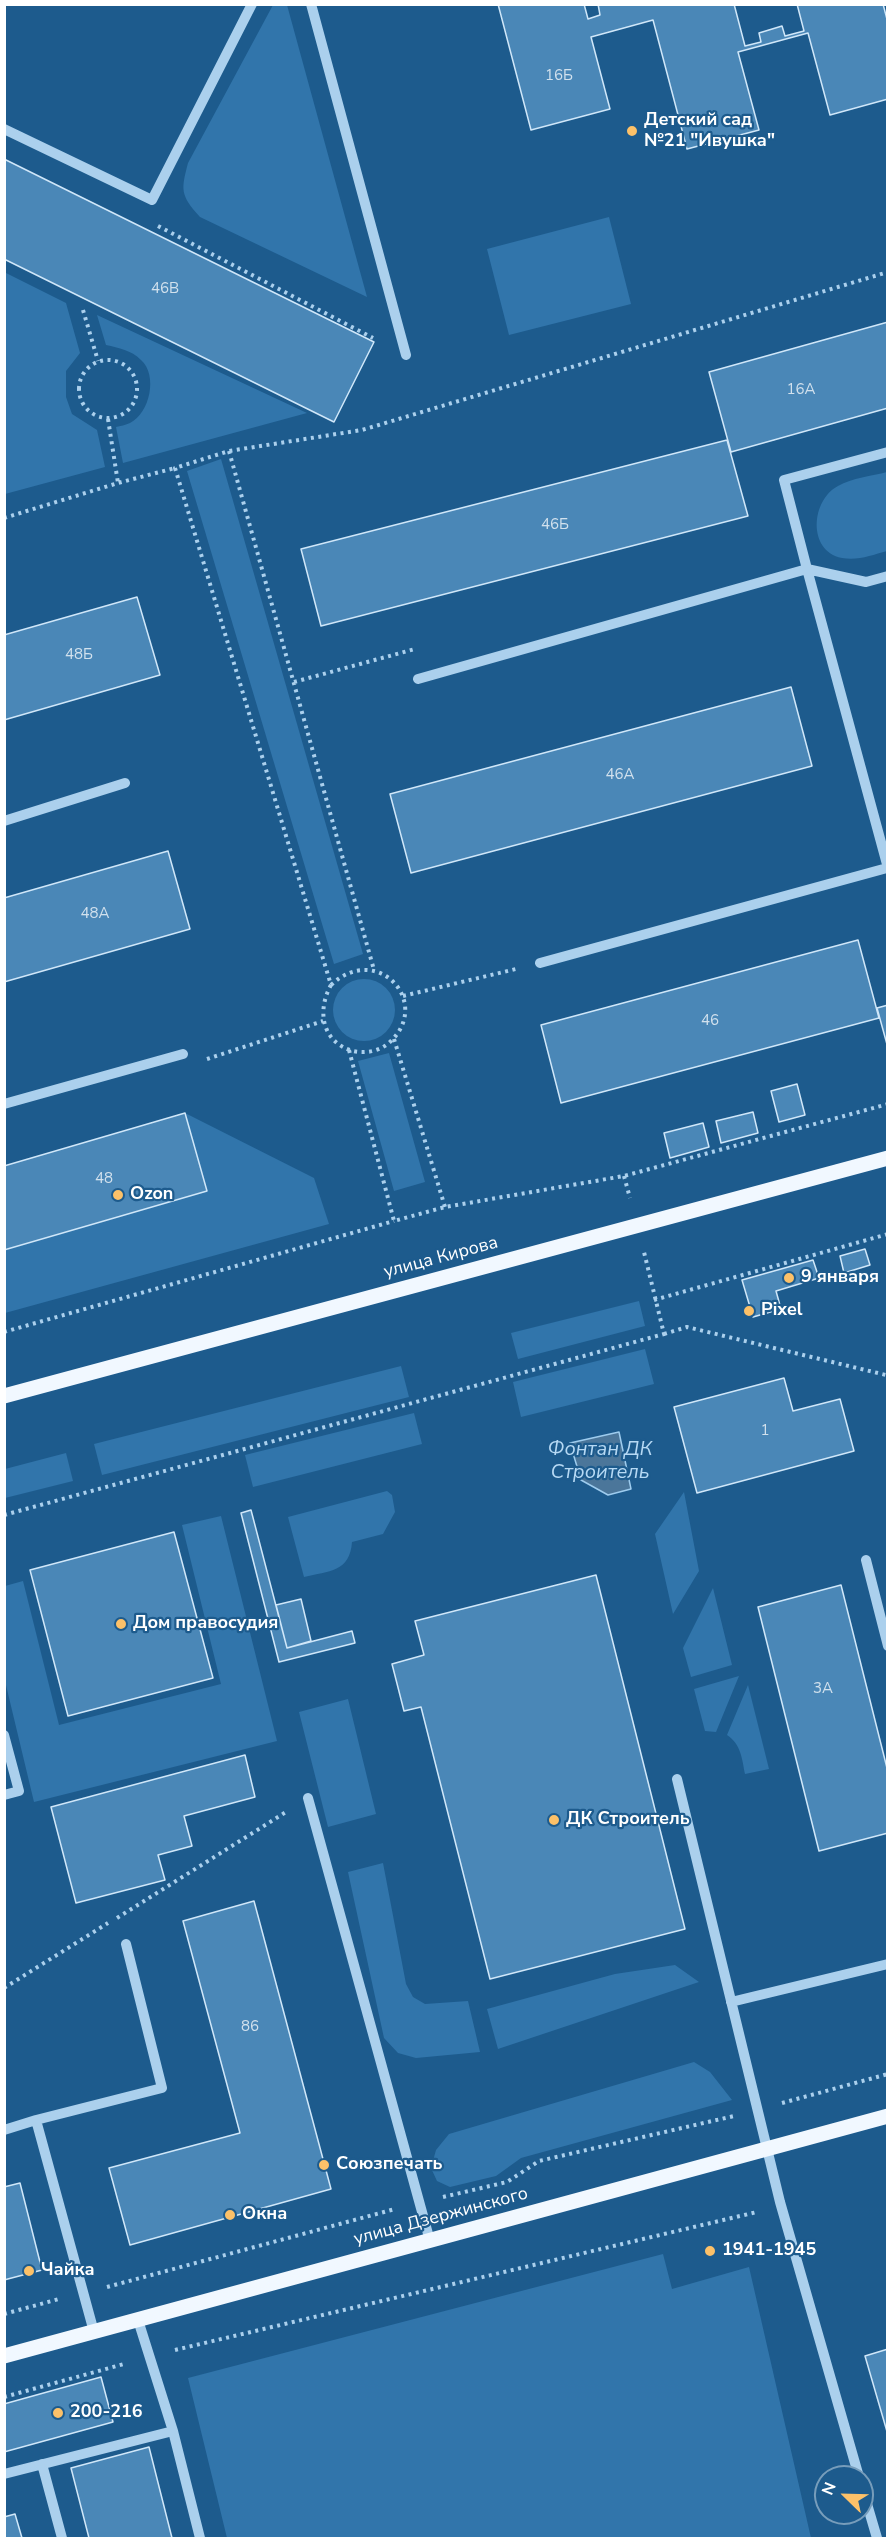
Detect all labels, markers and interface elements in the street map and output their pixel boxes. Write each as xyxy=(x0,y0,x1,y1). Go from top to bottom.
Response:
house number: 16Б xyxy=(545,67,573,85)
place label: Детский сад №21 "Ивушка" xyxy=(644,110,775,152)
marker: Детский сад №21 "Ивушка" xyxy=(625,124,639,138)
house number: 46В xyxy=(151,280,179,298)
house number: 16А xyxy=(787,381,815,399)
house number: 46Б xyxy=(541,516,569,534)
house number: 48Б xyxy=(65,646,93,664)
house number: 46А xyxy=(606,766,634,784)
house number: 48А xyxy=(81,905,109,923)
house number: 46 xyxy=(701,1012,719,1030)
house number: 48 xyxy=(95,1170,113,1188)
place label: Ozon xyxy=(130,1184,173,1206)
marker: Ozon xyxy=(111,1188,125,1202)
street label: улица Кирова xyxy=(382,1232,500,1284)
place label: 9 января xyxy=(801,1267,879,1289)
marker: 9 января xyxy=(782,1271,796,1285)
place label: Pixel xyxy=(761,1300,802,1322)
marker: Pixel xyxy=(742,1304,756,1318)
house number: 1 xyxy=(761,1422,769,1440)
water label: Фонтан ДК Строитель xyxy=(548,1438,652,1485)
place label: Дом правосудия xyxy=(133,1613,278,1635)
marker: Дом правосудия xyxy=(114,1617,128,1631)
house number: 3А xyxy=(813,1680,833,1698)
place label: ДК Строитель xyxy=(566,1809,690,1831)
marker: ДК Строитель xyxy=(547,1813,561,1827)
house number: 86 xyxy=(241,2018,259,2036)
place label: Союзпечать xyxy=(336,2154,442,2176)
marker: Союзпечать xyxy=(317,2158,331,2172)
street label: улица Дзержинского xyxy=(351,2183,531,2251)
place label: Окна xyxy=(242,2204,287,2226)
marker: Окна xyxy=(223,2208,237,2222)
place label: 1941-1945 xyxy=(722,2240,816,2262)
marker: 1941-1945 xyxy=(703,2244,717,2258)
place label: Чайка xyxy=(41,2260,95,2282)
marker: Чайка xyxy=(22,2264,36,2278)
place label: 200-216 xyxy=(70,2402,143,2424)
marker: 200-216 xyxy=(51,2406,65,2420)
north arrow xyxy=(814,2465,874,2525)
text: N xyxy=(817,2479,842,2499)

